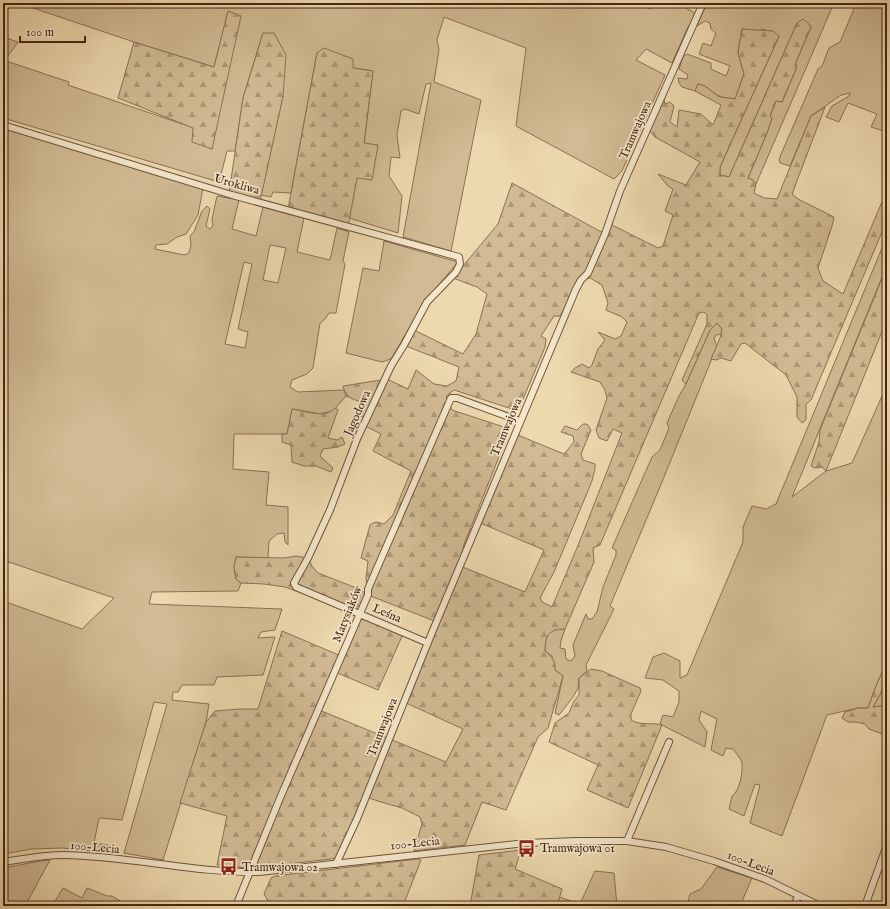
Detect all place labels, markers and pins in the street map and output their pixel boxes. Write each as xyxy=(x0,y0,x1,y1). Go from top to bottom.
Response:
bus stop icon: Tramwajowa 01 xyxy=(517,838,537,858)
place label: Tramwajowa 01 xyxy=(540,841,615,856)
bus stop icon: Tramwajowa 02 xyxy=(219,857,239,877)
place label: Tramwajowa 02 xyxy=(242,860,318,875)

